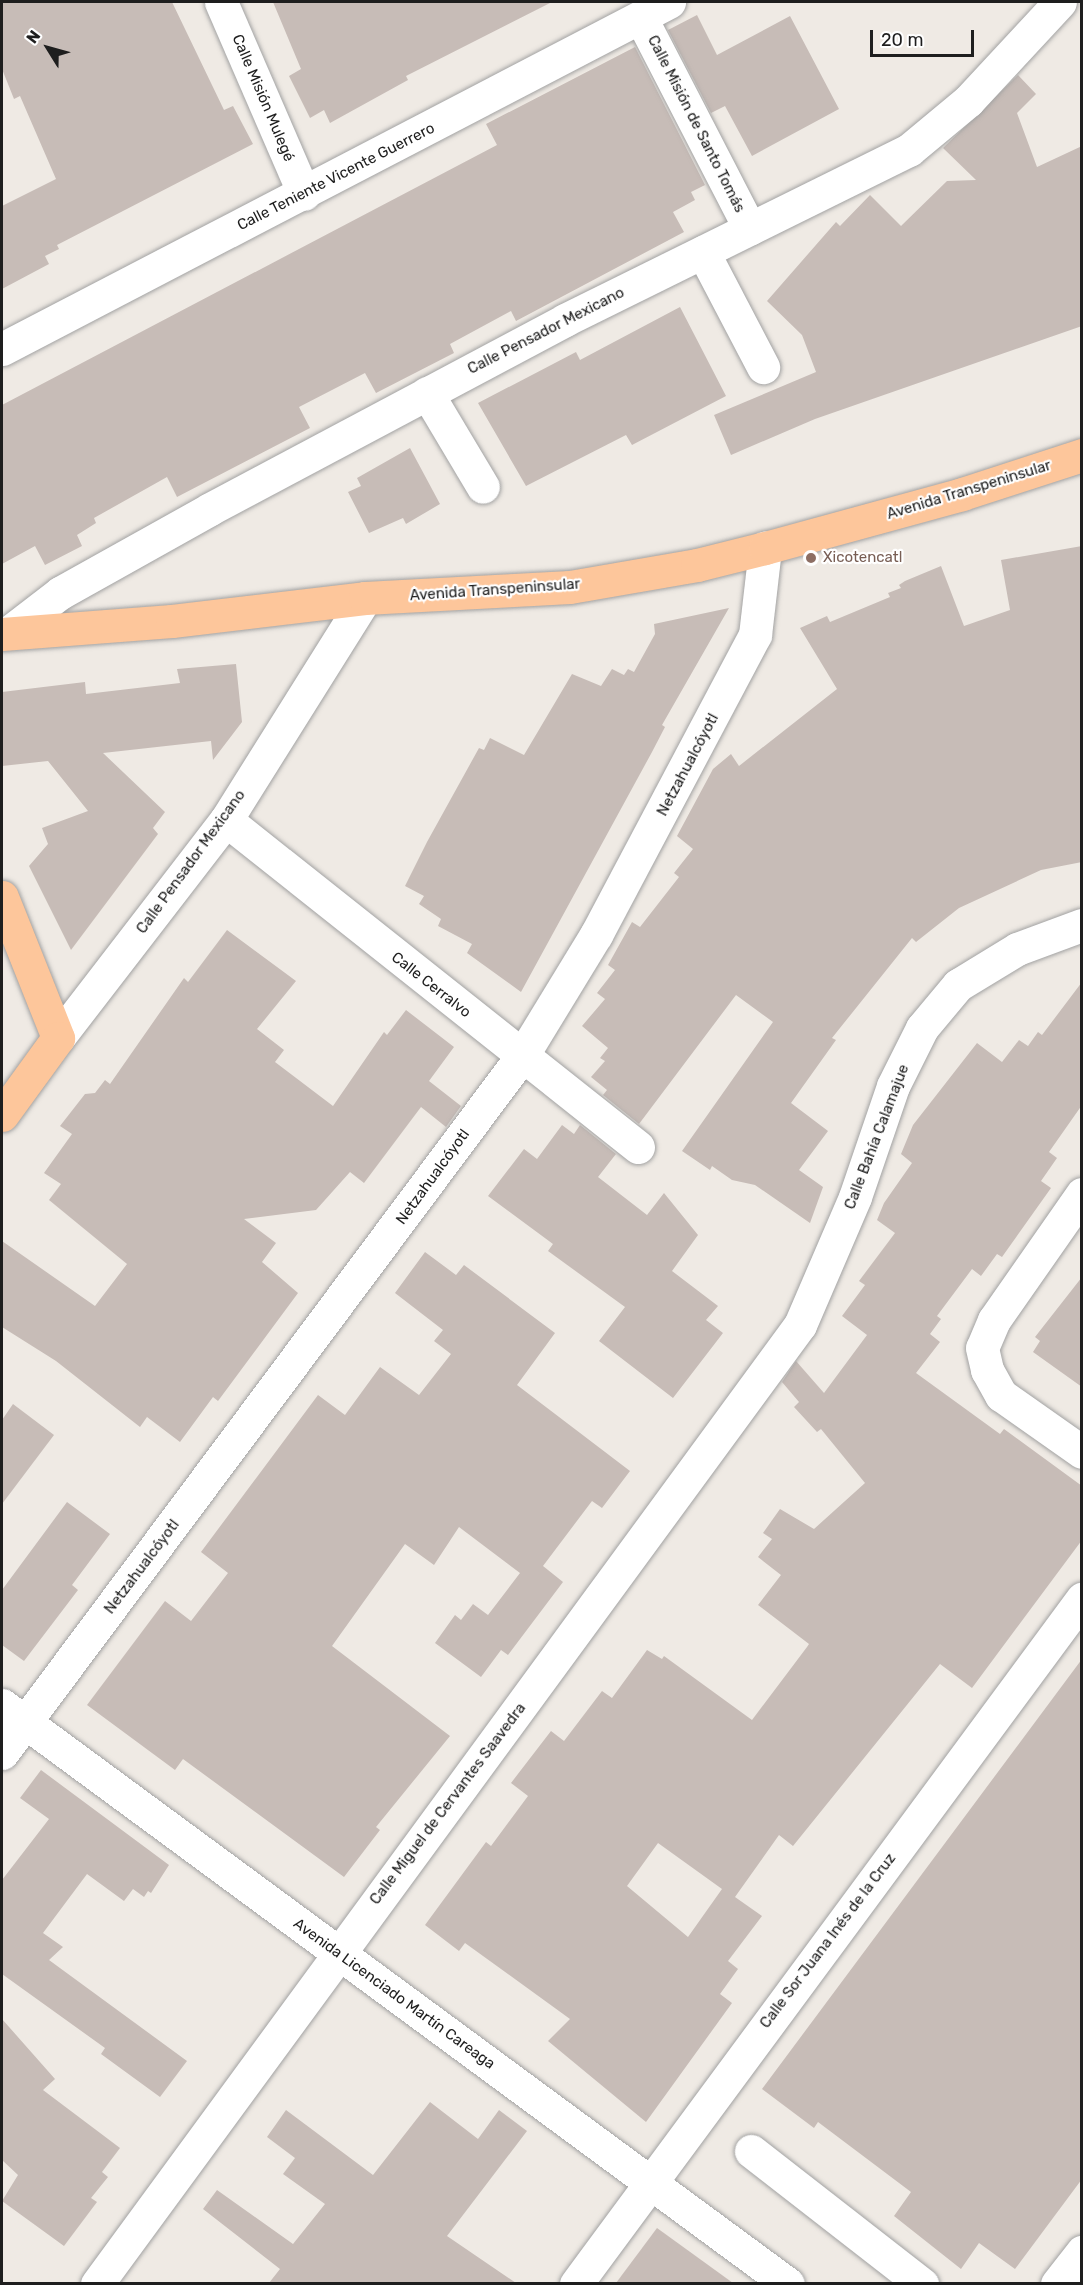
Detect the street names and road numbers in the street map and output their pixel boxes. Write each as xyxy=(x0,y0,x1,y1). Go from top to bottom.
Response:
street label: Calle Misión Mulegé xyxy=(228,32,298,164)
street label: Calle Misión de Santo Tomás xyxy=(643,32,749,216)
street label: Calle Teniente Vicente Guerrero xyxy=(234,119,438,235)
street label: Calle Pensador Mexicano xyxy=(465,284,627,378)
street label: Avenida Transpeninsular xyxy=(885,456,1053,524)
street label: Avenida Transpeninsular xyxy=(409,575,581,605)
street label: Netzahualcóyotl xyxy=(653,711,723,819)
street label: Calle Pensador Mexicano xyxy=(133,786,249,938)
street label: Calle Cerralvo xyxy=(388,948,474,1022)
street label: Calle Bahía Calamajue xyxy=(841,1062,913,1212)
street label: Netzahualcóyotl xyxy=(392,1126,474,1228)
street label: Netzahualcóyotl xyxy=(101,1516,183,1618)
street label: Calle Miguel de Cervantes Saavedra xyxy=(366,1700,530,1908)
street label: Calle Sor Juana Inés de la Cruz xyxy=(756,1850,900,2032)
street label: Avenida Licenciado Martín Careaga xyxy=(290,1915,498,2073)

